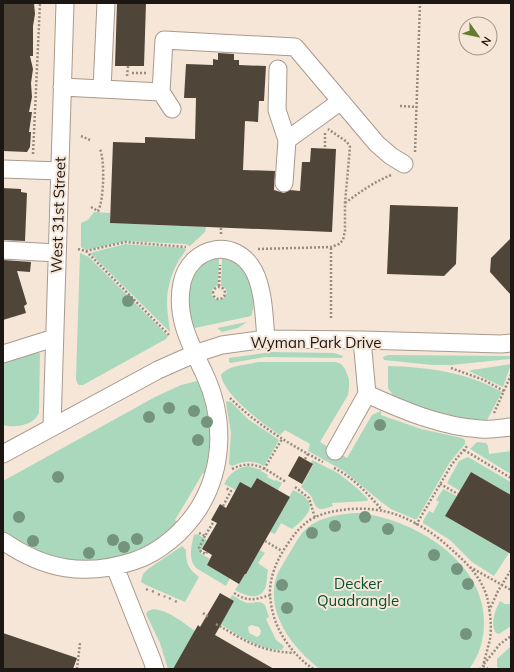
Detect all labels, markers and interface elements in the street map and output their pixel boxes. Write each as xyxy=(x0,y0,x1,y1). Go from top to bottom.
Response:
north arrow xyxy=(458,16,498,56)
text: N xyxy=(478,34,495,49)
street label: West 31st Street xyxy=(46,156,70,274)
street label: Wyman Park Drive xyxy=(251,333,381,352)
park label: Decker Quadrangle xyxy=(317,574,399,610)

